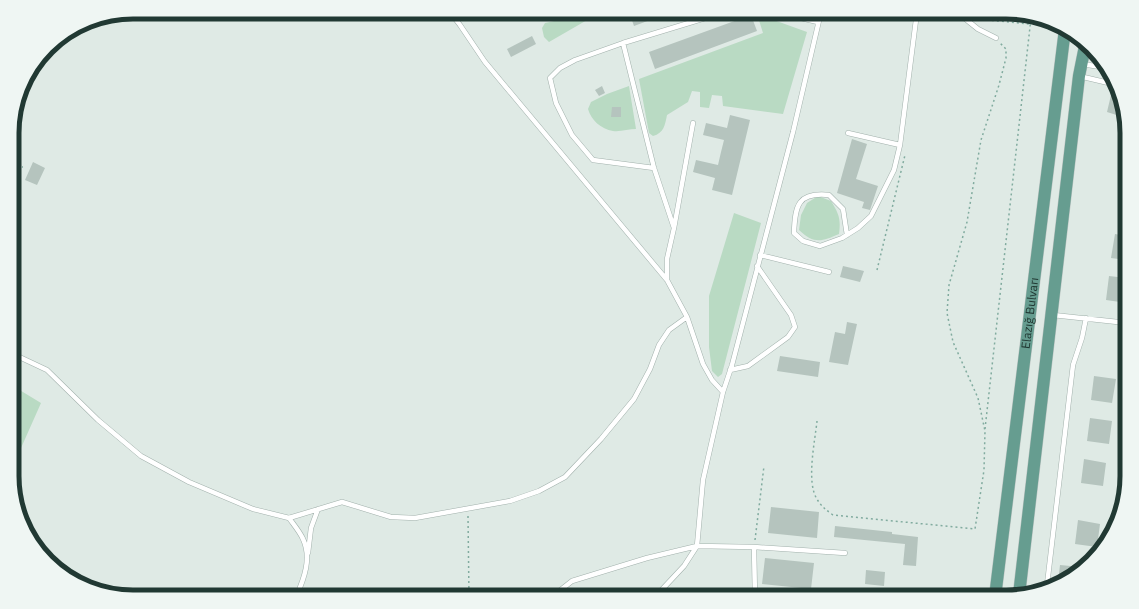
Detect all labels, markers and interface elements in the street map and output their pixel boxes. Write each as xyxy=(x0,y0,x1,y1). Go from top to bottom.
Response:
street label: Elazığ Bulvarı xyxy=(1018,276,1041,350)

